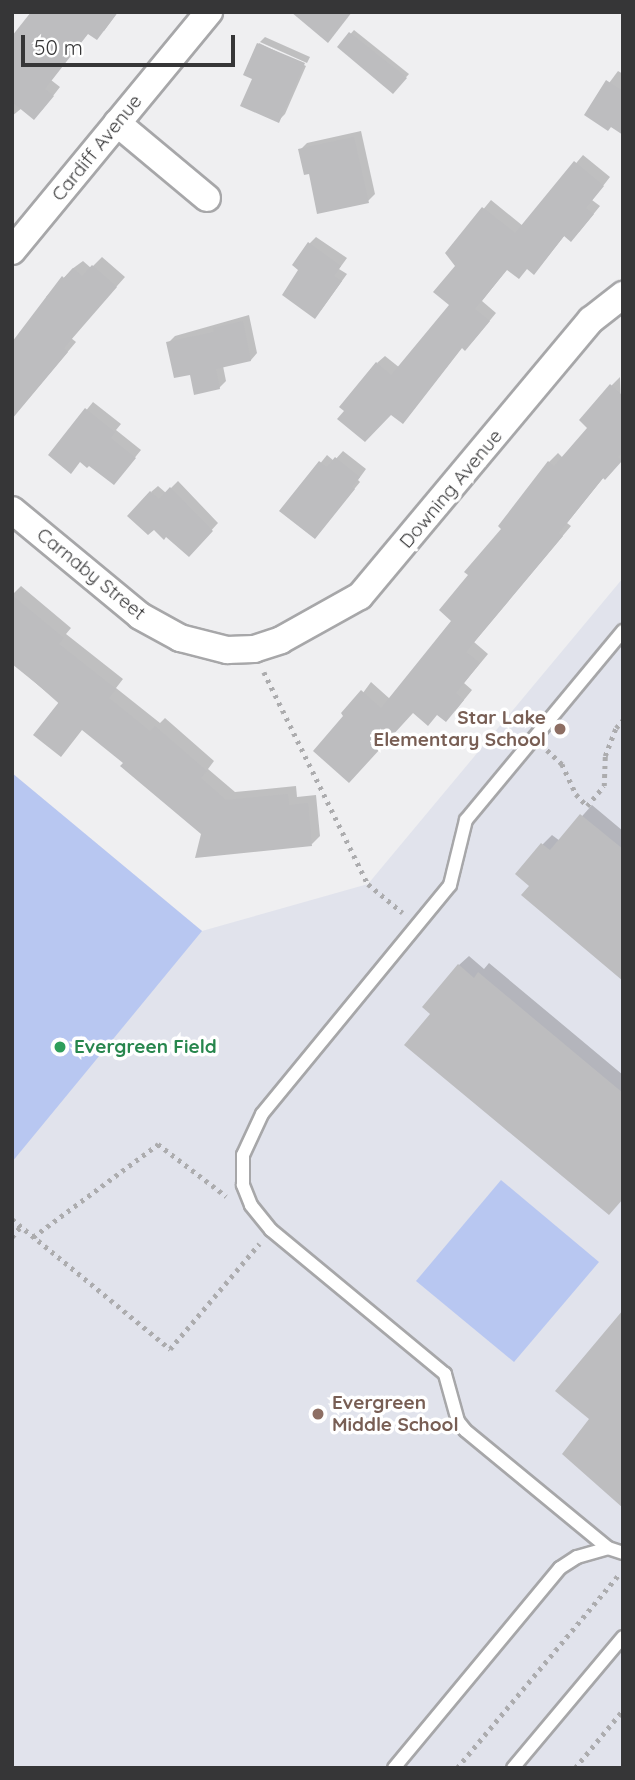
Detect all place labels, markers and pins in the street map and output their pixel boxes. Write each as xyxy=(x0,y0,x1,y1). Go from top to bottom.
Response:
place label: Star Lake Elementary School xyxy=(373,707,546,751)
marker: Star Lake Elementary School xyxy=(552,721,568,737)
place label: Evergreen Field xyxy=(74,1036,217,1058)
marker: Evergreen Field xyxy=(52,1039,68,1055)
place label: Evergreen Middle School xyxy=(332,1392,459,1436)
marker: Evergreen Middle School xyxy=(310,1406,326,1422)

